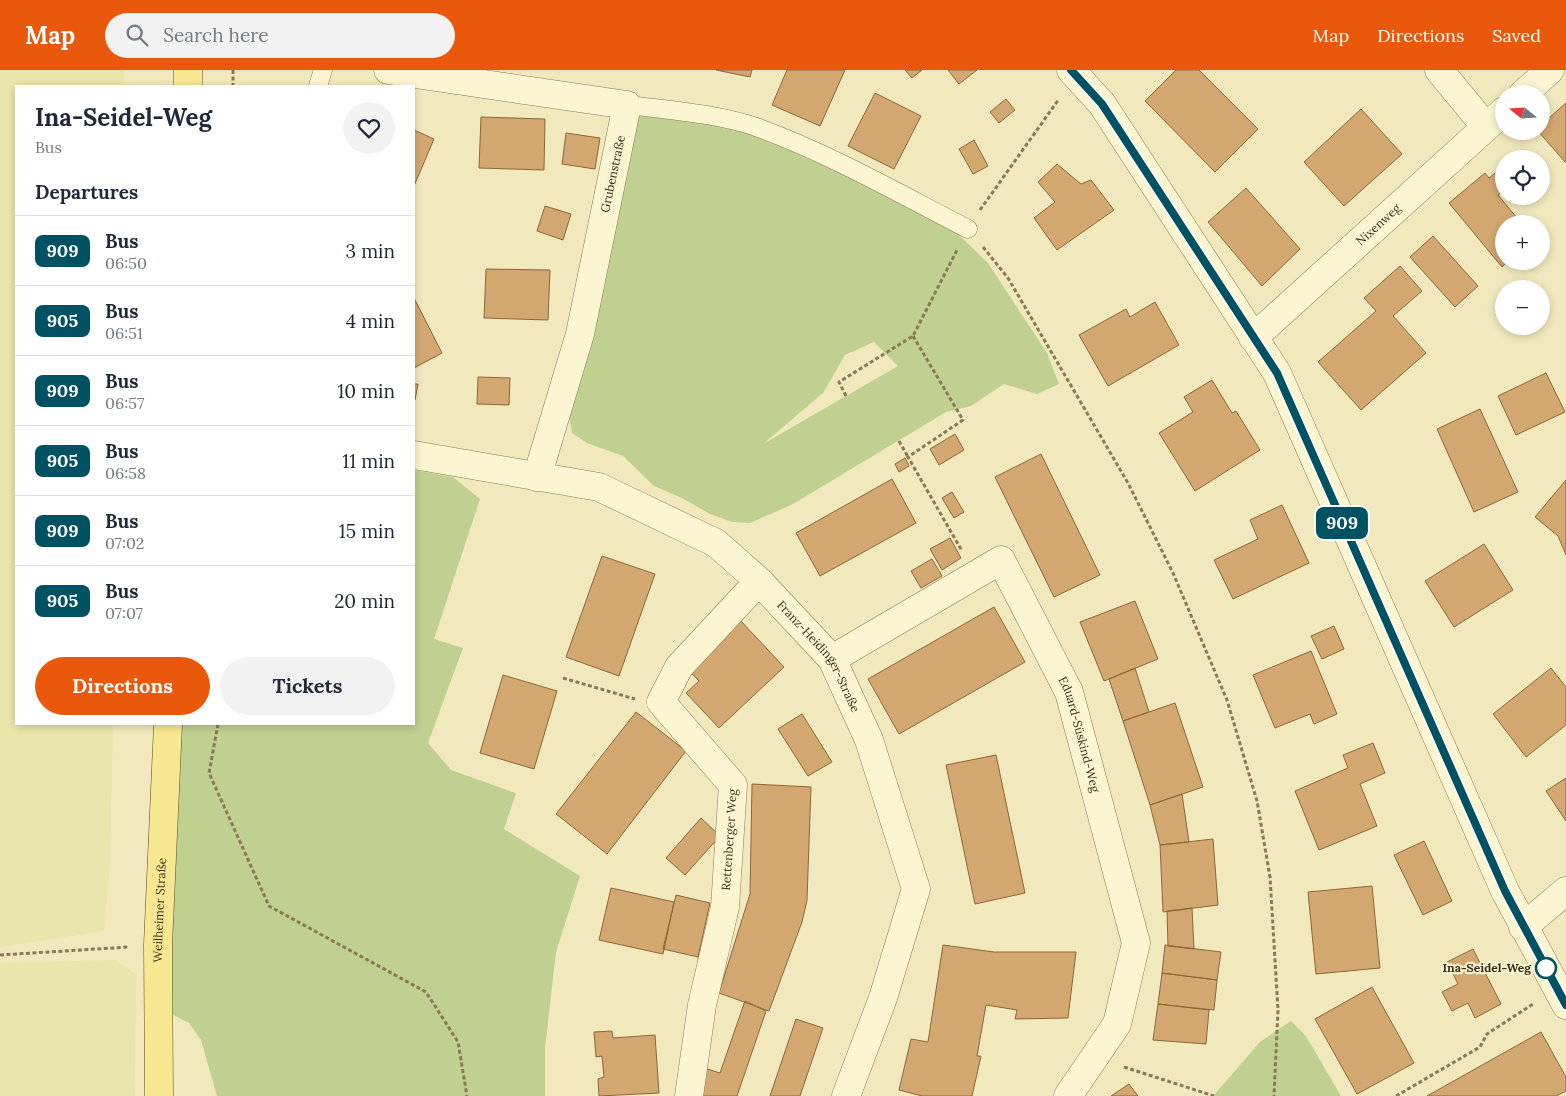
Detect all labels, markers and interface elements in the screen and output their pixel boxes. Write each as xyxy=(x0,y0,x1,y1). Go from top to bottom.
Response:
search box xyxy=(105,13,455,58)
text: Map xyxy=(25,20,75,51)
icon: search xyxy=(123,21,151,49)
text: Search here xyxy=(163,23,269,47)
text: Map xyxy=(1313,24,1349,47)
text: Directions xyxy=(1377,24,1464,47)
text: Saved xyxy=(1492,24,1541,47)
north arrow xyxy=(1495,85,1550,140)
map controls xyxy=(1495,85,1550,335)
text: Ina-Seidel-Weg xyxy=(35,102,212,133)
button: heart xyxy=(343,102,395,154)
street label: Grubenstraße xyxy=(597,133,628,214)
text: Bus xyxy=(35,137,62,157)
button: locate xyxy=(1495,150,1550,205)
text: Departures xyxy=(35,180,138,204)
street label: Nixenweg xyxy=(1353,200,1404,248)
button: + xyxy=(1495,215,1550,270)
text: Bus xyxy=(105,229,138,253)
text: 909 xyxy=(46,239,79,262)
text: 3 min xyxy=(346,239,395,263)
text: 06:50 xyxy=(105,253,147,273)
button: − xyxy=(1495,280,1550,335)
text: Bus xyxy=(105,299,138,323)
text: 905 xyxy=(47,309,78,332)
text: 4 min xyxy=(346,309,395,333)
text: 06:51 xyxy=(105,323,143,343)
text: Bus xyxy=(105,369,138,393)
text: 909 xyxy=(46,379,79,402)
text: 10 min xyxy=(337,379,395,403)
text: 06:57 xyxy=(105,393,144,413)
text: Bus xyxy=(105,439,138,463)
text: 905 xyxy=(47,449,78,472)
text: 11 min xyxy=(342,449,395,473)
text: 06:58 xyxy=(105,463,146,483)
line badge: 909 xyxy=(1313,507,1371,539)
text: Bus xyxy=(105,509,138,533)
text: 909 xyxy=(1326,511,1358,534)
text: 909 xyxy=(46,519,79,542)
text: 15 min xyxy=(339,519,395,543)
text: 07:02 xyxy=(105,533,144,553)
text: Bus xyxy=(105,579,138,603)
text: 905 xyxy=(47,589,78,612)
text: 20 min xyxy=(334,589,395,613)
street label: Franz-Heidinger-Straße xyxy=(774,597,864,715)
text: 07:07 xyxy=(105,603,143,623)
button: Directions xyxy=(35,657,210,715)
button: Tickets xyxy=(220,657,395,715)
street label: Eduard-Süskind-Weg xyxy=(1055,674,1104,794)
street label: Rettenberger Weg xyxy=(718,788,740,891)
street label: Weilheimer Straße xyxy=(150,857,169,962)
marker: Ina-Seidel-Weg xyxy=(1535,957,1557,979)
place label: Ina-Seidel-Weg xyxy=(1443,960,1532,975)

